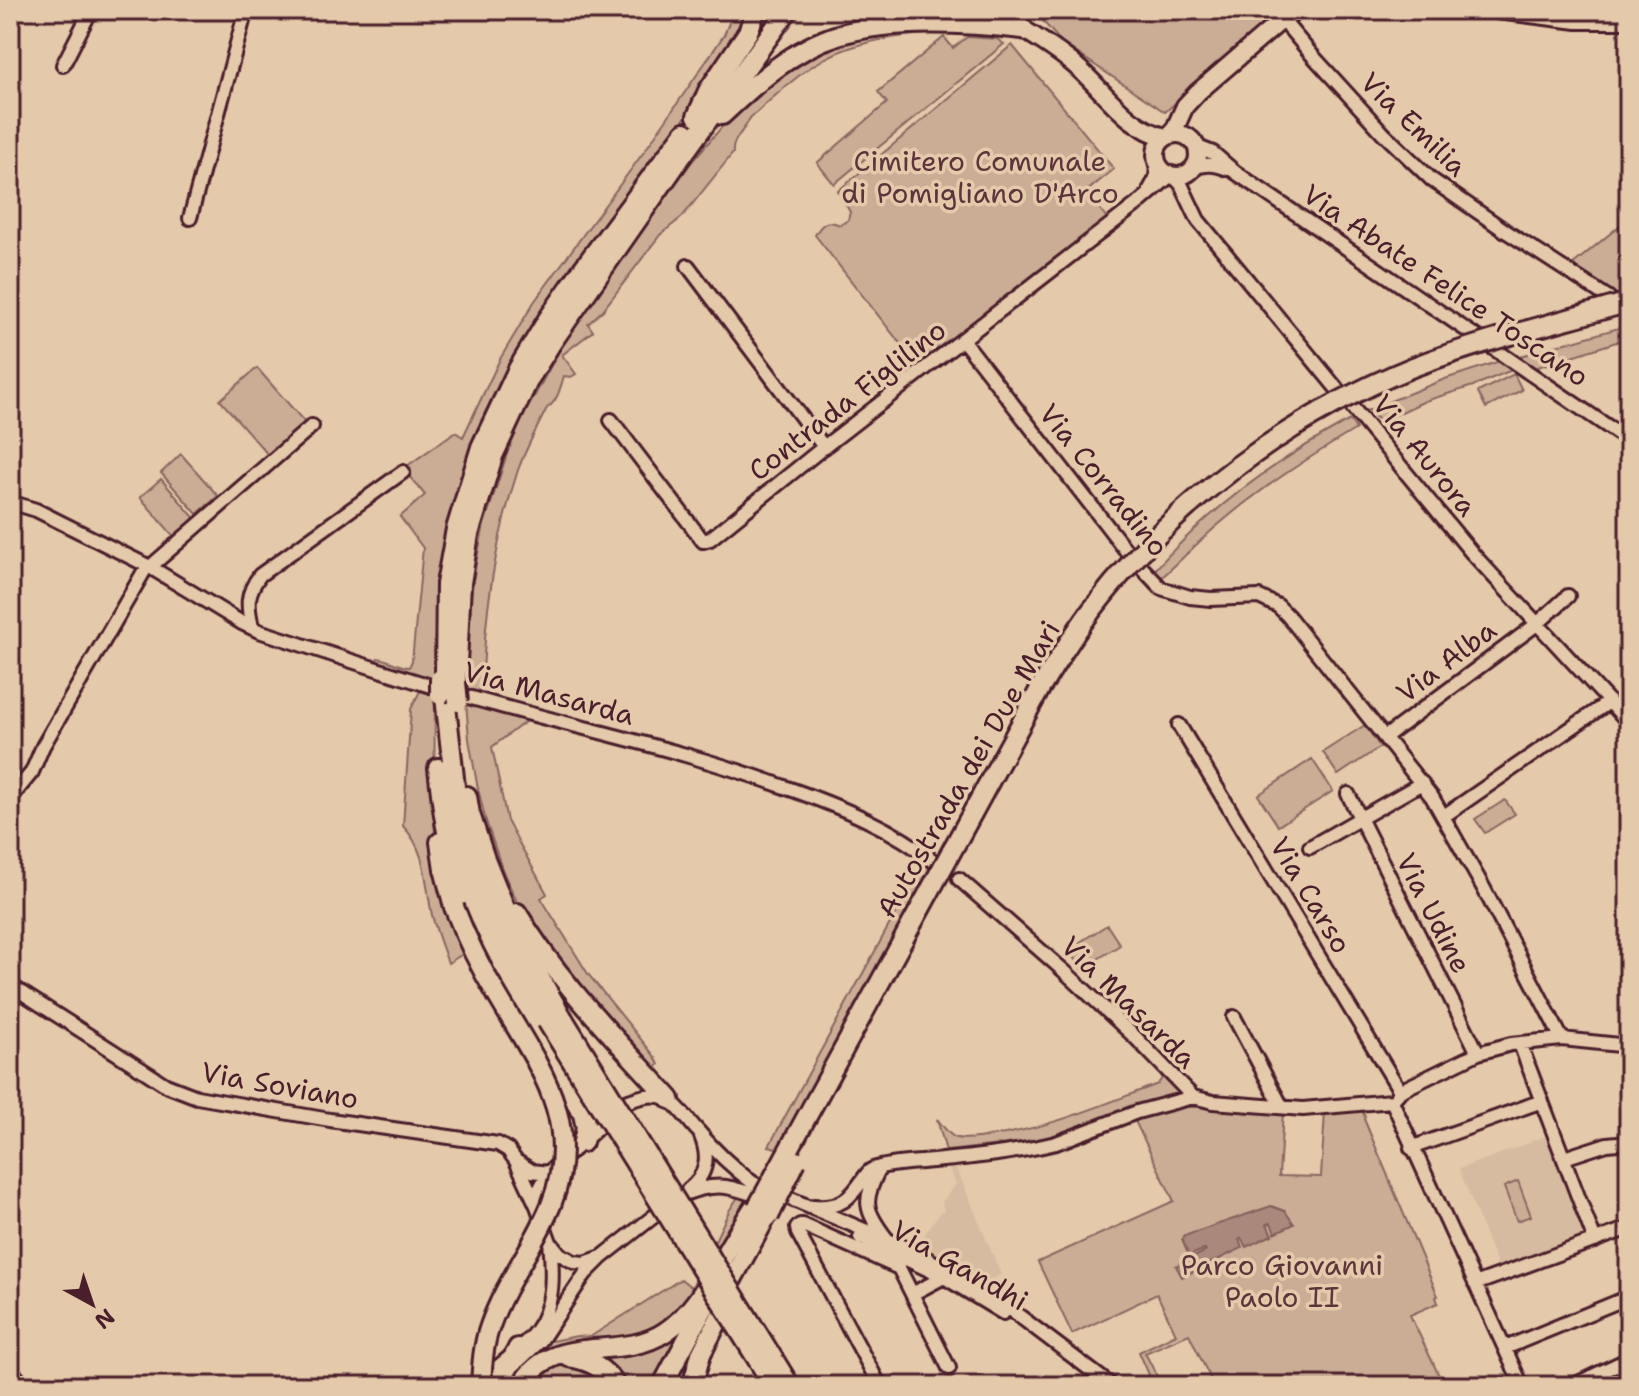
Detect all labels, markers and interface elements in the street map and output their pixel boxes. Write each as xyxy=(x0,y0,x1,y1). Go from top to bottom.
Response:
street label: Via Emilia xyxy=(1352,63,1476,185)
park label: Cimitero Comunale di Pomigliano D'Arco xyxy=(841,142,1119,212)
street label: Via Abate Felice Toscano xyxy=(1295,175,1597,395)
street label: Contrada Figlilino xyxy=(740,311,954,489)
street label: Via Aurora xyxy=(1364,386,1486,524)
street label: Via Corradino xyxy=(1031,396,1177,564)
street label: Via Alba xyxy=(1388,611,1504,711)
street label: Autostrada dei Due Mari xyxy=(867,614,1069,924)
street label: Via Masarda xyxy=(459,652,639,734)
street label: Via Carso xyxy=(1261,830,1361,960)
street label: Via Udine xyxy=(1388,846,1480,980)
street label: Via Masarda xyxy=(1053,927,1205,1077)
street label: Via Soviano xyxy=(198,1052,362,1118)
street label: Via Gandhi xyxy=(885,1211,1035,1319)
park label: Parco Giovanni Paolo II xyxy=(1181,1246,1383,1316)
north arrow xyxy=(52,1264,132,1344)
text: N xyxy=(89,1302,121,1336)

